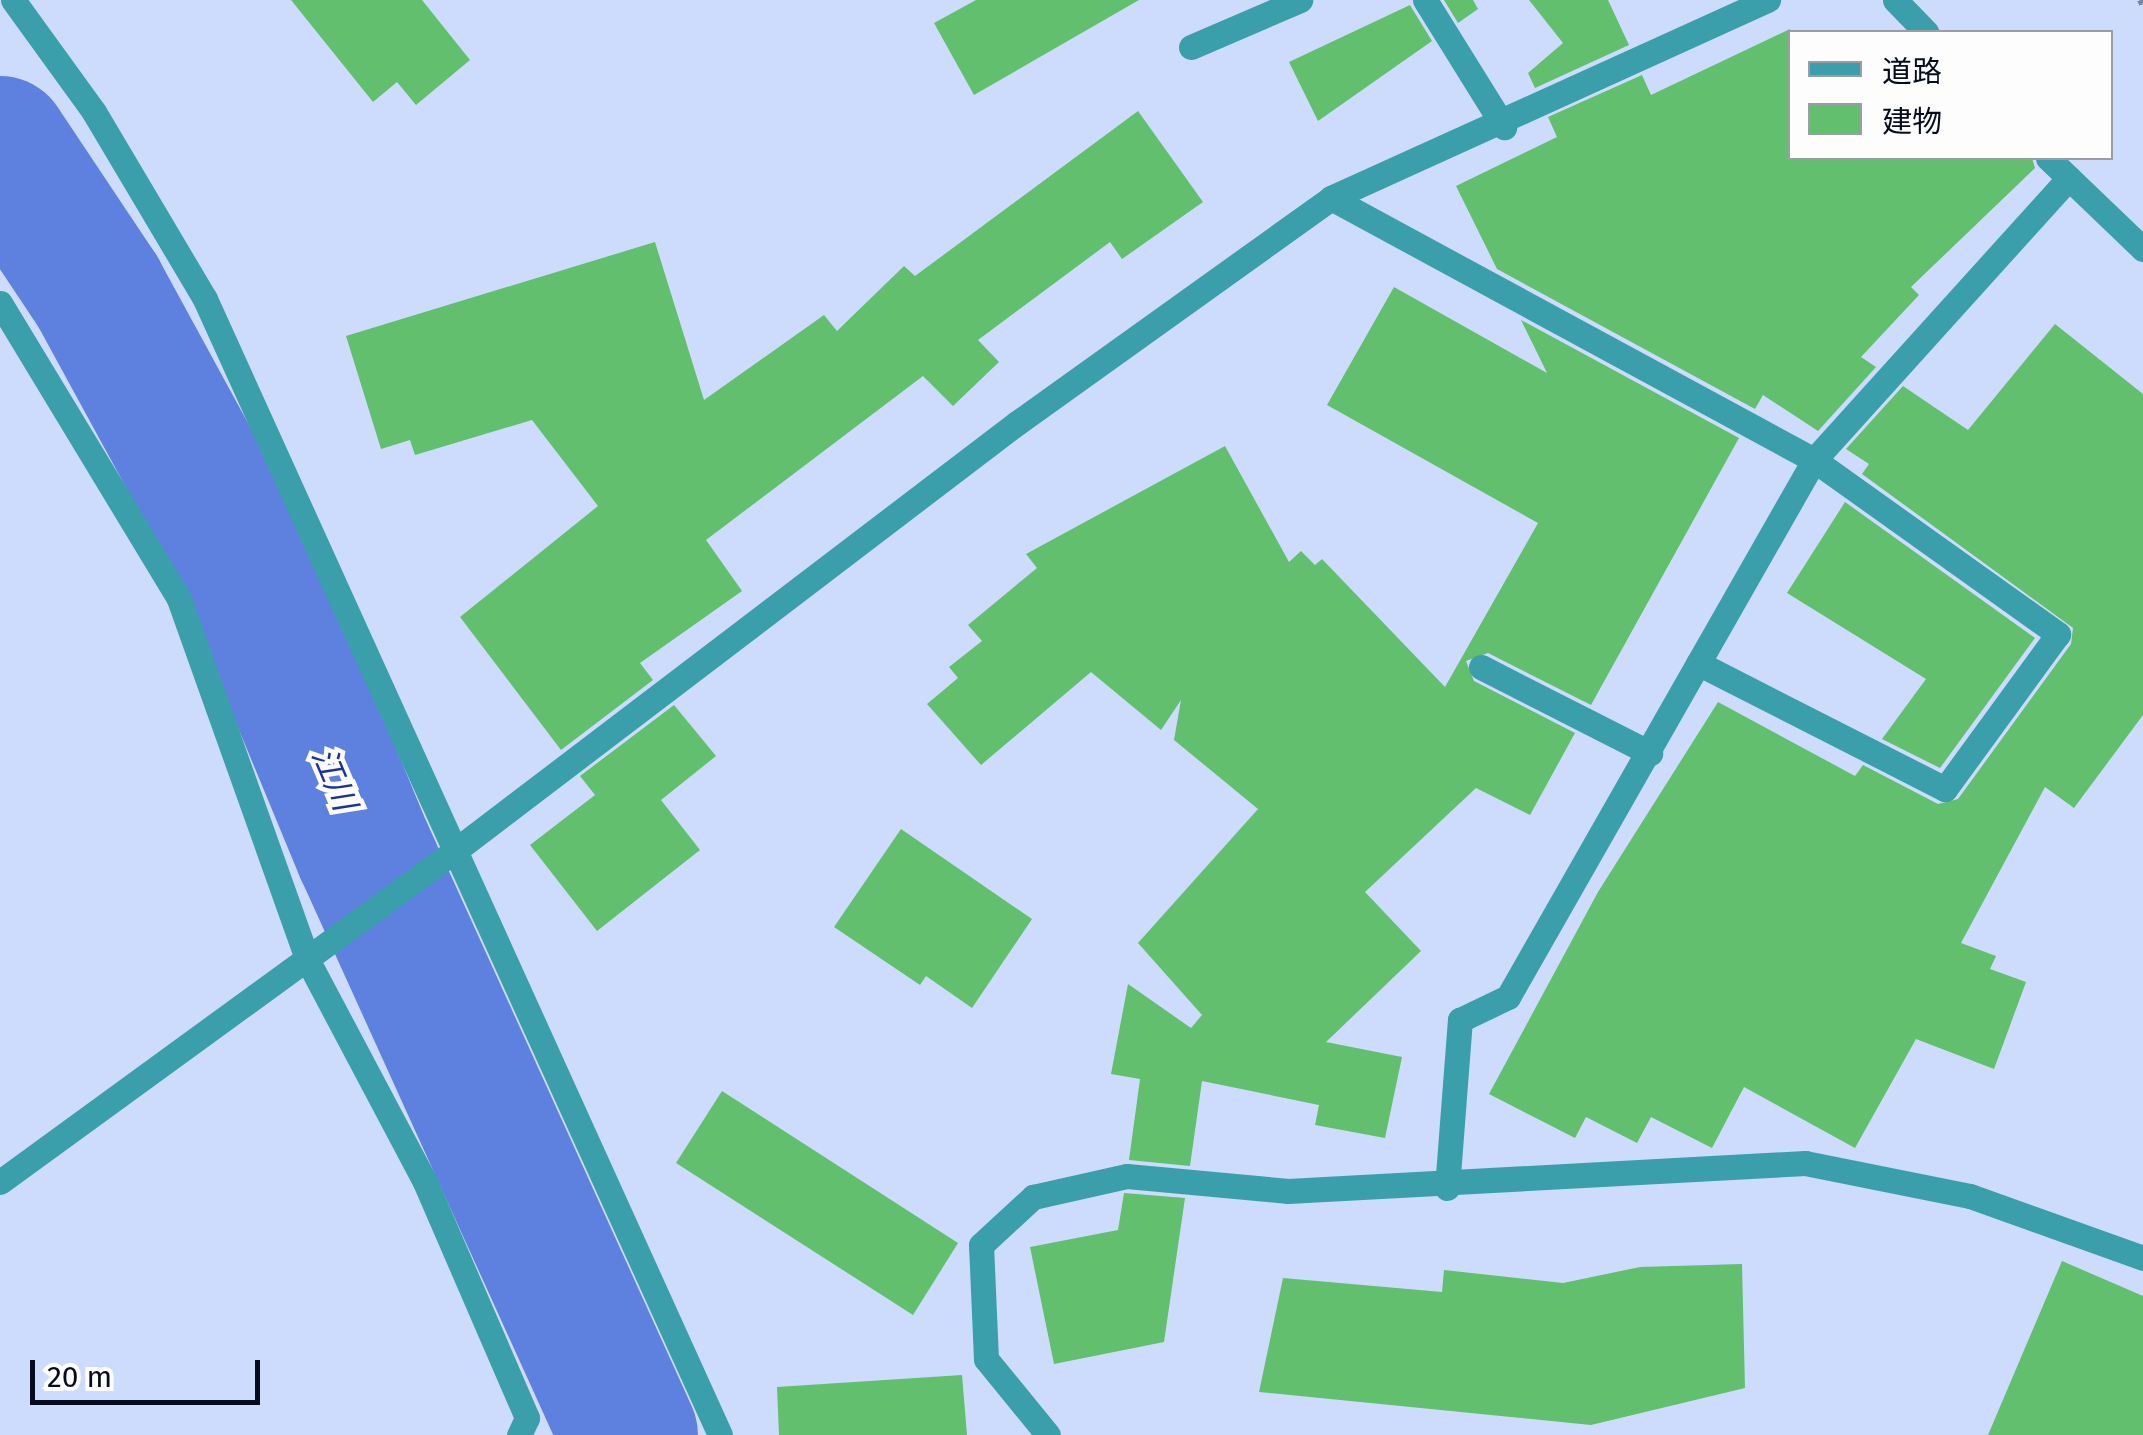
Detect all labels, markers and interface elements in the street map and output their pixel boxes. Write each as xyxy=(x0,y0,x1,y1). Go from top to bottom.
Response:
legend xyxy=(1788,30,2113,160)
text: 道路 xyxy=(1882,54,1942,90)
text: 建物 xyxy=(1882,104,1942,140)
water label: 江川 xyxy=(304,742,364,816)
scale bar xyxy=(35,1340,265,1402)
text: 20 m xyxy=(47,1359,112,1395)

